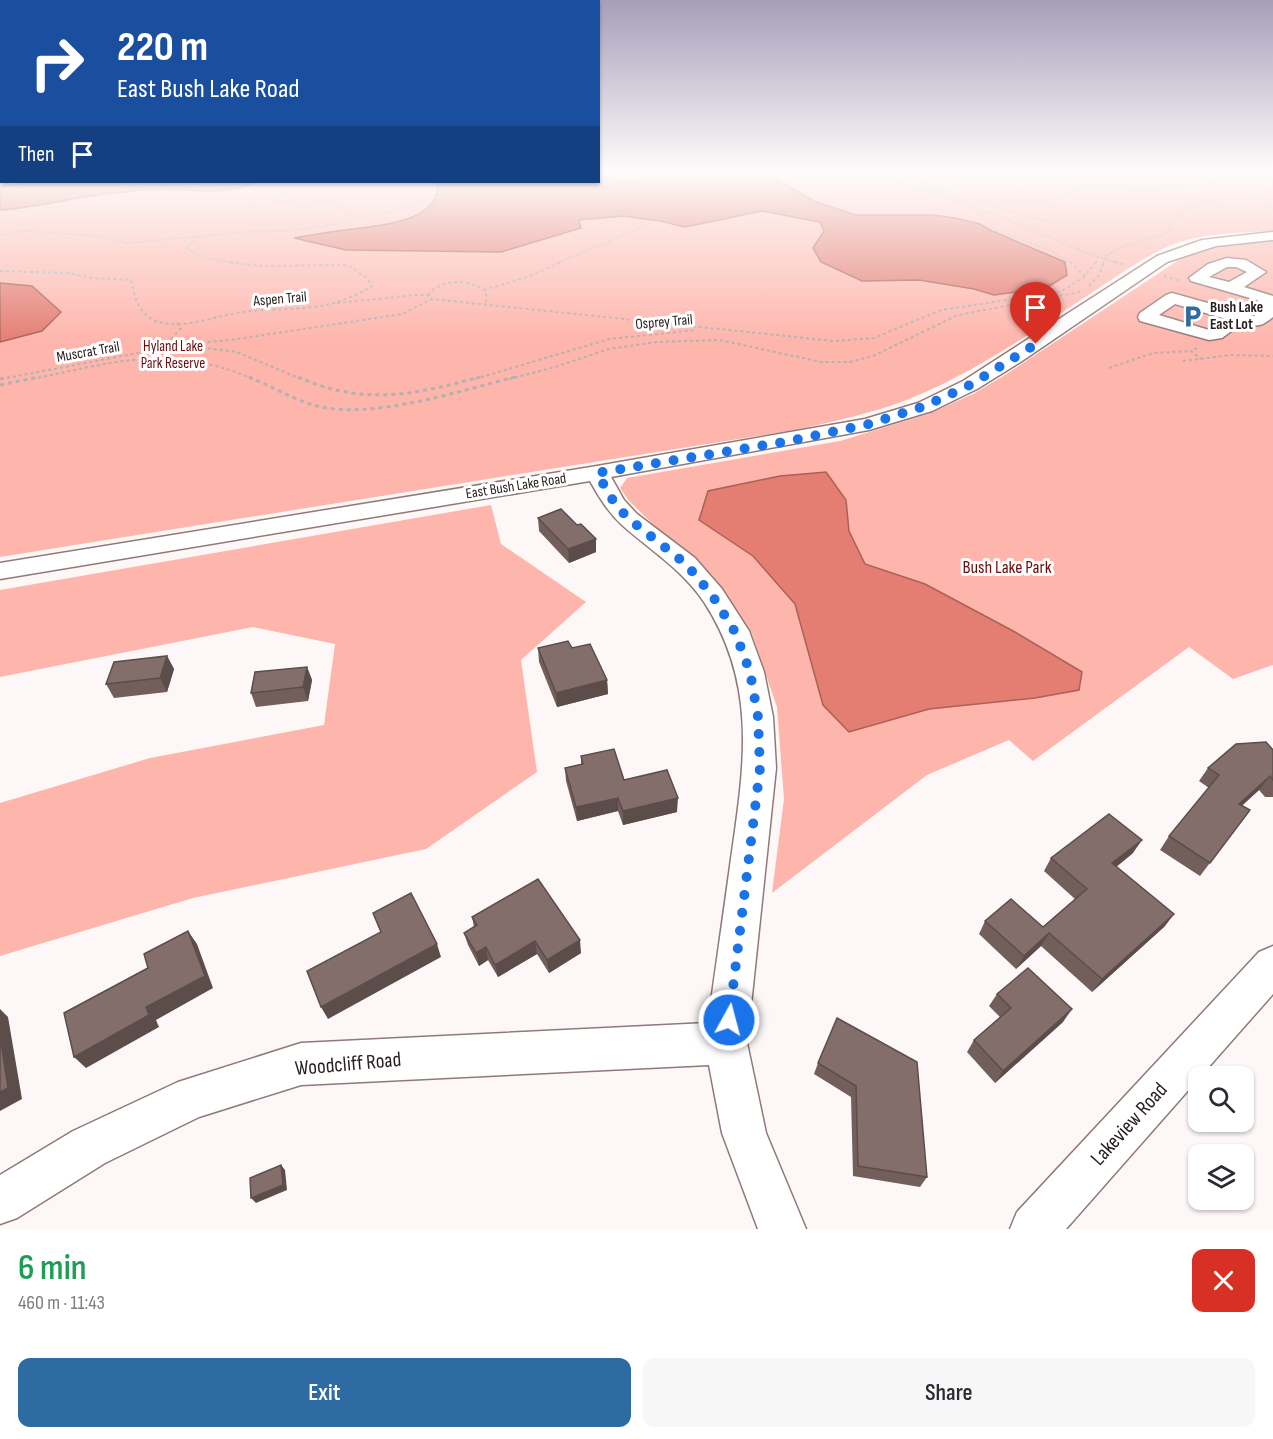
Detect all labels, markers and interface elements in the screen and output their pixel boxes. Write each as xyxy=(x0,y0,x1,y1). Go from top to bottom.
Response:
text: 220 m xyxy=(117,22,208,73)
icon: right xyxy=(18,24,96,102)
text: East Bush Lake Road xyxy=(117,73,300,105)
icon: arrive xyxy=(66,138,99,171)
text: Then xyxy=(18,141,54,168)
pin xyxy=(1010,282,1061,344)
street label: Aspen Trail xyxy=(252,287,307,311)
icon: arrive xyxy=(1019,291,1052,324)
place label: Bush Lake East Lot xyxy=(1210,298,1263,334)
parking icon: Bush Lake East Lot xyxy=(1179,303,1205,329)
street label: Osprey Trail xyxy=(635,310,693,334)
street label: Muscrat Trail xyxy=(55,337,121,367)
park label: Hyland Lake Park Reserve xyxy=(141,337,205,373)
street label: East Bush Lake Road xyxy=(464,469,568,503)
park label: Bush Lake Park xyxy=(962,557,1052,578)
position arrow xyxy=(697,988,761,1052)
street label: Woodcliff Road xyxy=(294,1047,402,1081)
map controls xyxy=(1188,1066,1254,1210)
button: search xyxy=(1188,1066,1254,1132)
street label: Lakeview Road xyxy=(1085,1078,1173,1170)
button: layers xyxy=(1188,1144,1254,1210)
text: 6 min xyxy=(18,1247,86,1290)
button: close xyxy=(1192,1249,1255,1312)
text: 460 m · 11:43 xyxy=(18,1291,105,1315)
button: Exit xyxy=(18,1358,631,1427)
button: Share xyxy=(643,1358,1255,1427)

